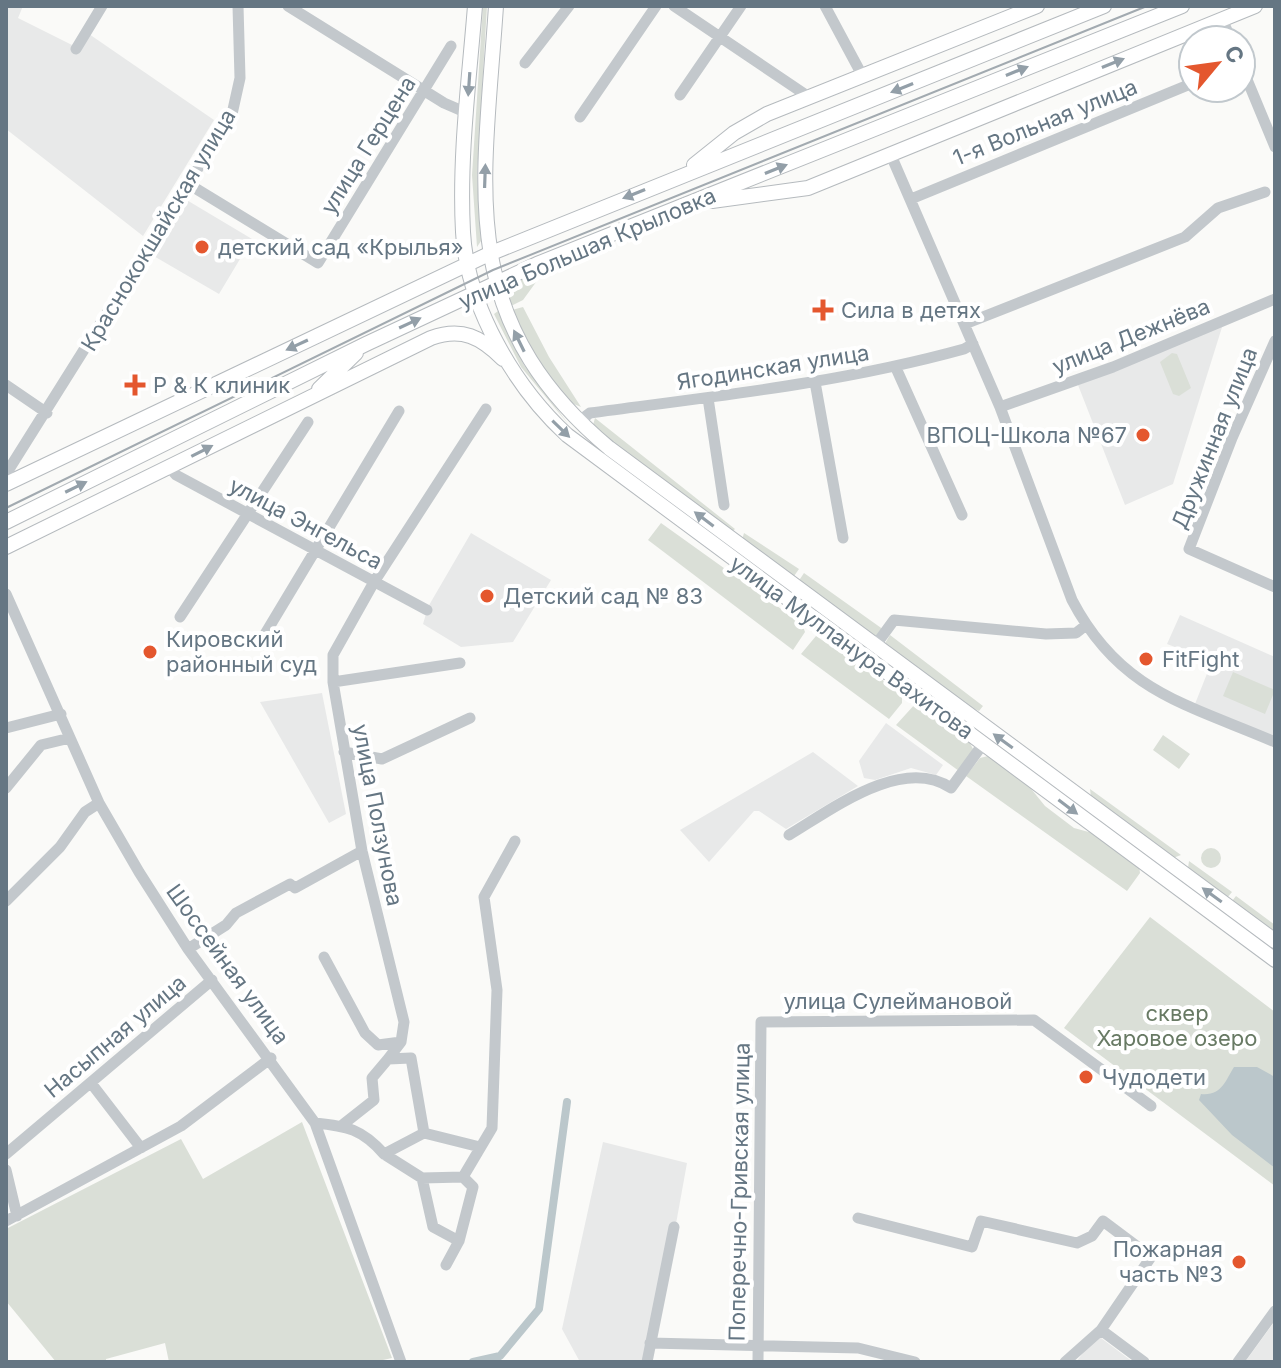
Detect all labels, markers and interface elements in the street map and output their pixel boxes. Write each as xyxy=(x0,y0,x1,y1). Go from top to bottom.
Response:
north arrow xyxy=(1177,24,1257,104)
text: С xyxy=(1219,41,1250,68)
one-way arrow xyxy=(1101,57,1125,70)
one-way arrow xyxy=(1005,65,1029,78)
street label: улица Герцена xyxy=(315,71,421,219)
one-way arrow xyxy=(462,72,475,97)
street label: 1-я Вольная улица xyxy=(949,73,1141,171)
one-way arrow xyxy=(890,82,914,95)
street label: Краснококшайская улица xyxy=(75,104,241,356)
one-way arrow xyxy=(478,163,491,188)
one-way arrow xyxy=(764,163,788,176)
street label: улица Большая Крыловка xyxy=(454,182,720,314)
one-way arrow xyxy=(622,188,646,201)
place label: детский сад «Крылья» xyxy=(218,234,464,260)
marker: детский сад «Крылья» xyxy=(193,238,211,256)
street label: улица Дежнёва xyxy=(1048,293,1214,379)
place label: Сила в детях xyxy=(841,297,981,323)
marker: Сила в детях xyxy=(812,299,834,321)
one-way arrow xyxy=(398,316,422,330)
one-way arrow xyxy=(513,329,526,352)
one-way arrow xyxy=(285,338,308,352)
street label: Ягодинская улица xyxy=(675,339,871,395)
street label: Дружинная улица xyxy=(1166,343,1262,533)
place label: Р & К клиник xyxy=(153,372,290,398)
marker: Р & К клиник xyxy=(124,374,146,396)
one-way arrow xyxy=(551,419,570,437)
place label: ВПОЦ-Школа №67 xyxy=(926,422,1127,448)
marker: ВПОЦ-Школа №67 xyxy=(1134,426,1152,444)
one-way arrow xyxy=(190,444,213,458)
street label: улица Энгельса xyxy=(225,472,387,574)
one-way arrow xyxy=(64,480,88,494)
one-way arrow xyxy=(693,511,715,527)
street label: улица Мулланура Вахитова xyxy=(725,550,979,744)
place label: Детский сад № 83 xyxy=(503,583,703,609)
marker: Детский сад № 83 xyxy=(478,587,496,605)
place label: Кировский районный суд xyxy=(166,626,317,677)
marker: Кировский районный суд xyxy=(141,643,159,661)
place label: FitFight xyxy=(1162,646,1240,672)
marker: FitFight xyxy=(1137,650,1155,668)
street label: улица Ползунова xyxy=(348,722,408,908)
one-way arrow xyxy=(992,733,1013,749)
one-way arrow xyxy=(1058,799,1079,815)
street label: Шоссейная улица xyxy=(161,879,295,1049)
one-way arrow xyxy=(1202,887,1222,903)
street label: Насыпная улица xyxy=(39,969,191,1103)
street label: улица Сулеймановой xyxy=(784,988,1012,1014)
park label: сквер Харовое озеро xyxy=(1097,1000,1257,1051)
street label: Поперечно-Гривская улица xyxy=(723,1042,755,1342)
place label: Чудодети xyxy=(1102,1064,1206,1090)
marker: Чудодети xyxy=(1077,1068,1095,1086)
place label: Пожарная часть №3 xyxy=(1113,1236,1223,1287)
marker: Пожарная часть №3 xyxy=(1230,1253,1248,1271)

